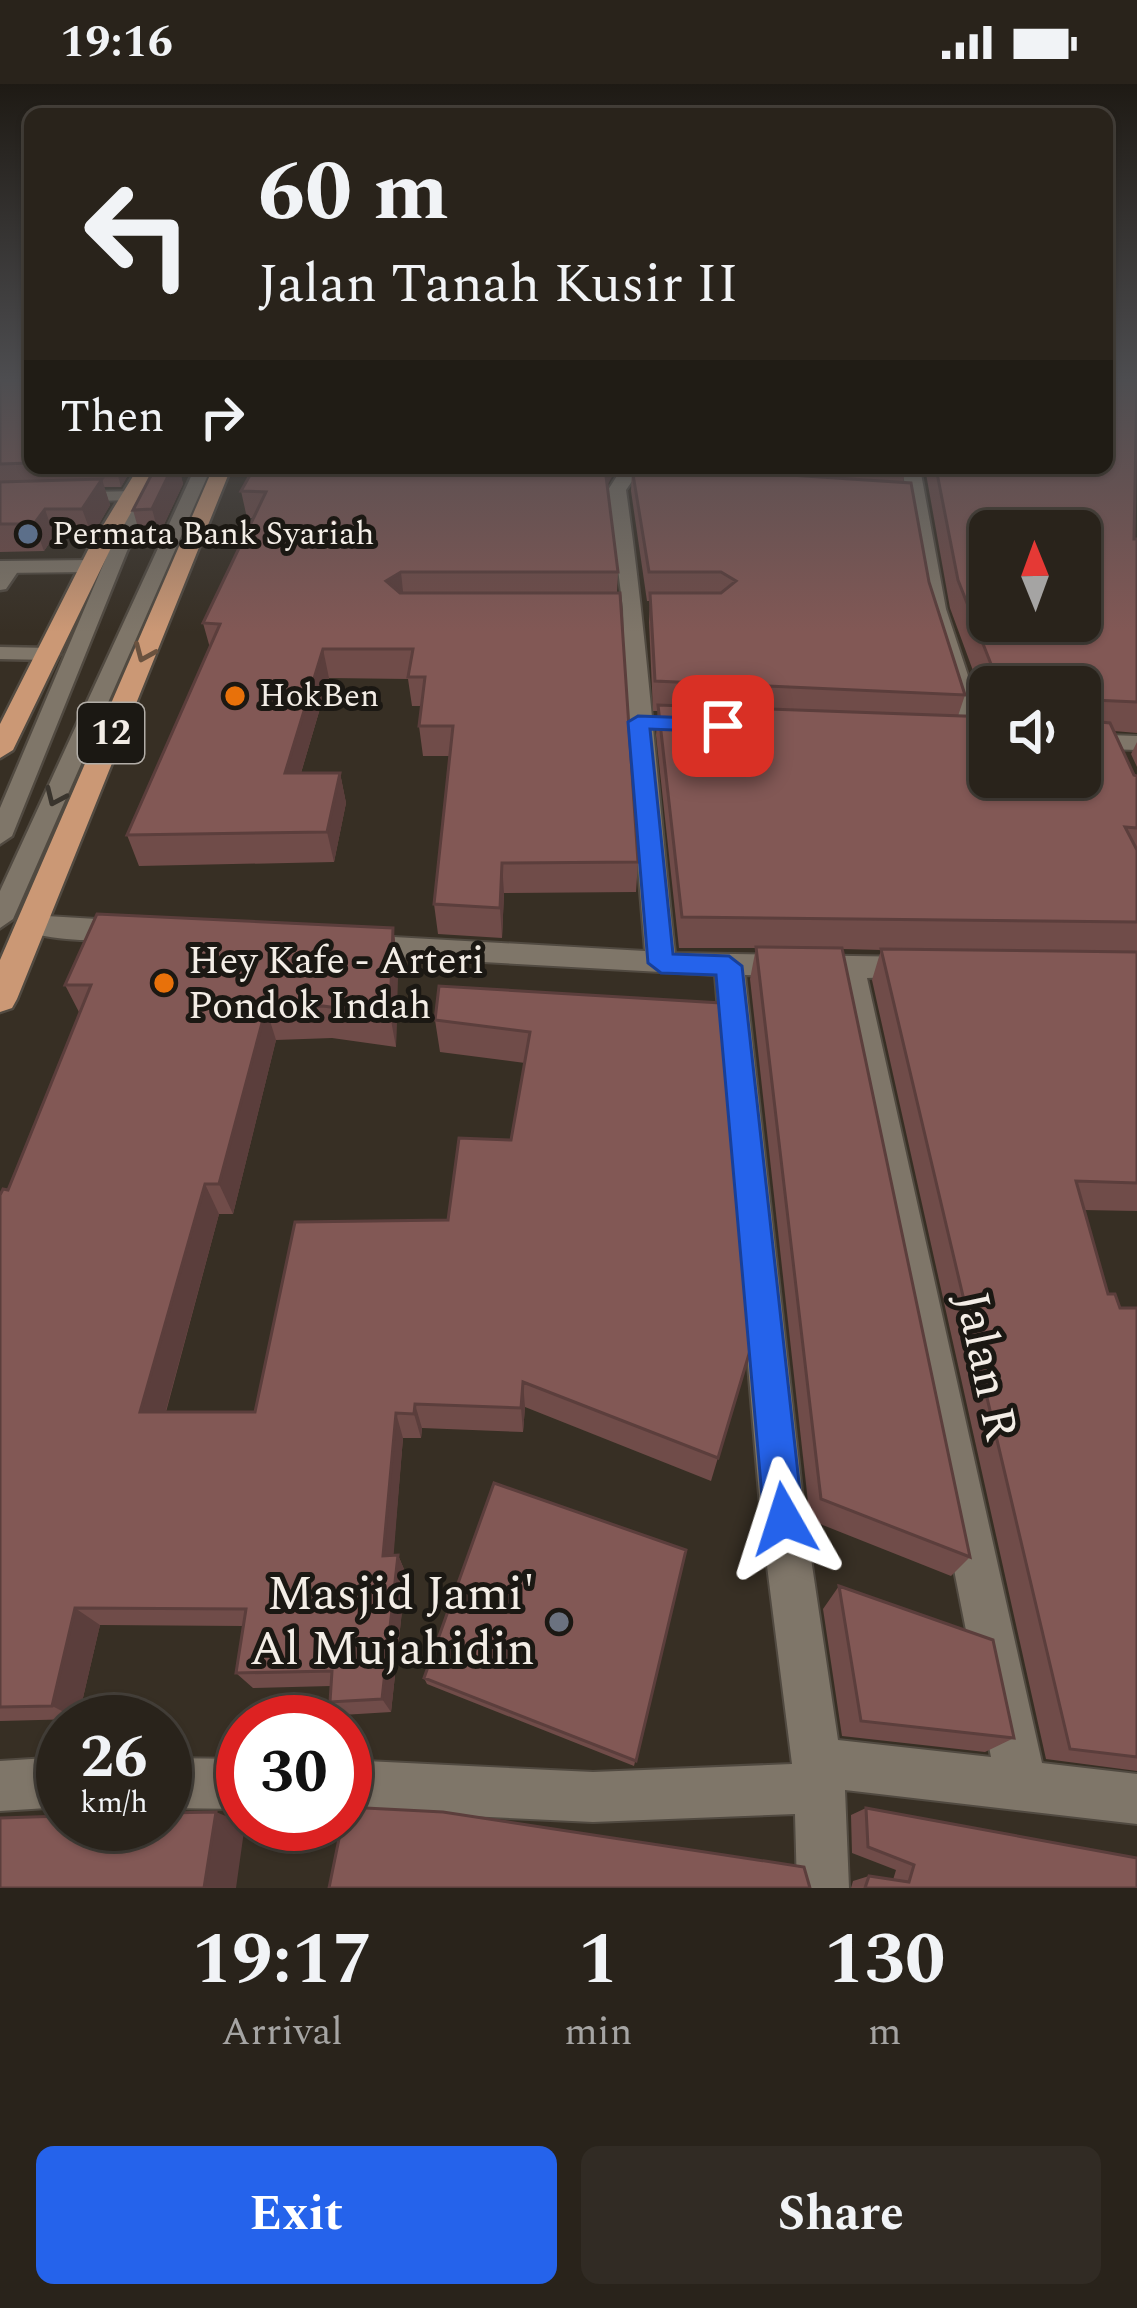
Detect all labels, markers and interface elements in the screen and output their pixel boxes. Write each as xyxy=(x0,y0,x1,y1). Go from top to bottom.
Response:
text: 19:16 xyxy=(60,8,173,77)
text: 60 m xyxy=(258,129,449,257)
icon: left xyxy=(60,156,216,312)
text: Jalan Tanah Kusir II xyxy=(258,244,738,326)
text: Then xyxy=(60,383,165,452)
icon: right xyxy=(189,384,255,450)
place label: Permata Bank Syariah xyxy=(52,509,374,559)
north arrow xyxy=(969,510,1101,642)
map controls xyxy=(969,510,1101,798)
marker: Permata Bank Syariah xyxy=(15,521,41,547)
one-way arrow xyxy=(134,642,158,663)
button: sound xyxy=(969,666,1101,798)
place label: HokBen xyxy=(259,671,379,721)
pin xyxy=(672,675,774,777)
marker: HokBen xyxy=(222,683,248,709)
icon: arrive xyxy=(690,693,756,759)
road number: 12 xyxy=(78,703,144,763)
one-way arrow xyxy=(45,785,69,806)
place label: Hey Kafe - Arteri Pondok Indah xyxy=(188,932,484,1036)
marker: Hey Kafe - Arteri Pondok Indah xyxy=(151,970,177,996)
street label: Jalan R xyxy=(935,1285,1037,1447)
position arrow xyxy=(721,1456,847,1582)
place label: Masjid Jami' Al Mujahidin xyxy=(250,1558,535,1686)
marker: Masjid Jami' Al Mujahidin xyxy=(546,1609,572,1635)
speed limit sign: 30 xyxy=(216,1695,372,1851)
text: 26 xyxy=(80,1712,148,1804)
text: km/h xyxy=(80,1780,148,1826)
text: 19:17 xyxy=(192,1906,373,2015)
text: 1 xyxy=(578,1906,619,2015)
text: 130 xyxy=(824,1906,945,2015)
text: Arrival xyxy=(221,2003,343,2062)
text: min xyxy=(564,2003,632,2062)
text: m xyxy=(868,2003,901,2062)
button: Exit xyxy=(36,2146,557,2284)
button: Share xyxy=(581,2146,1101,2284)

